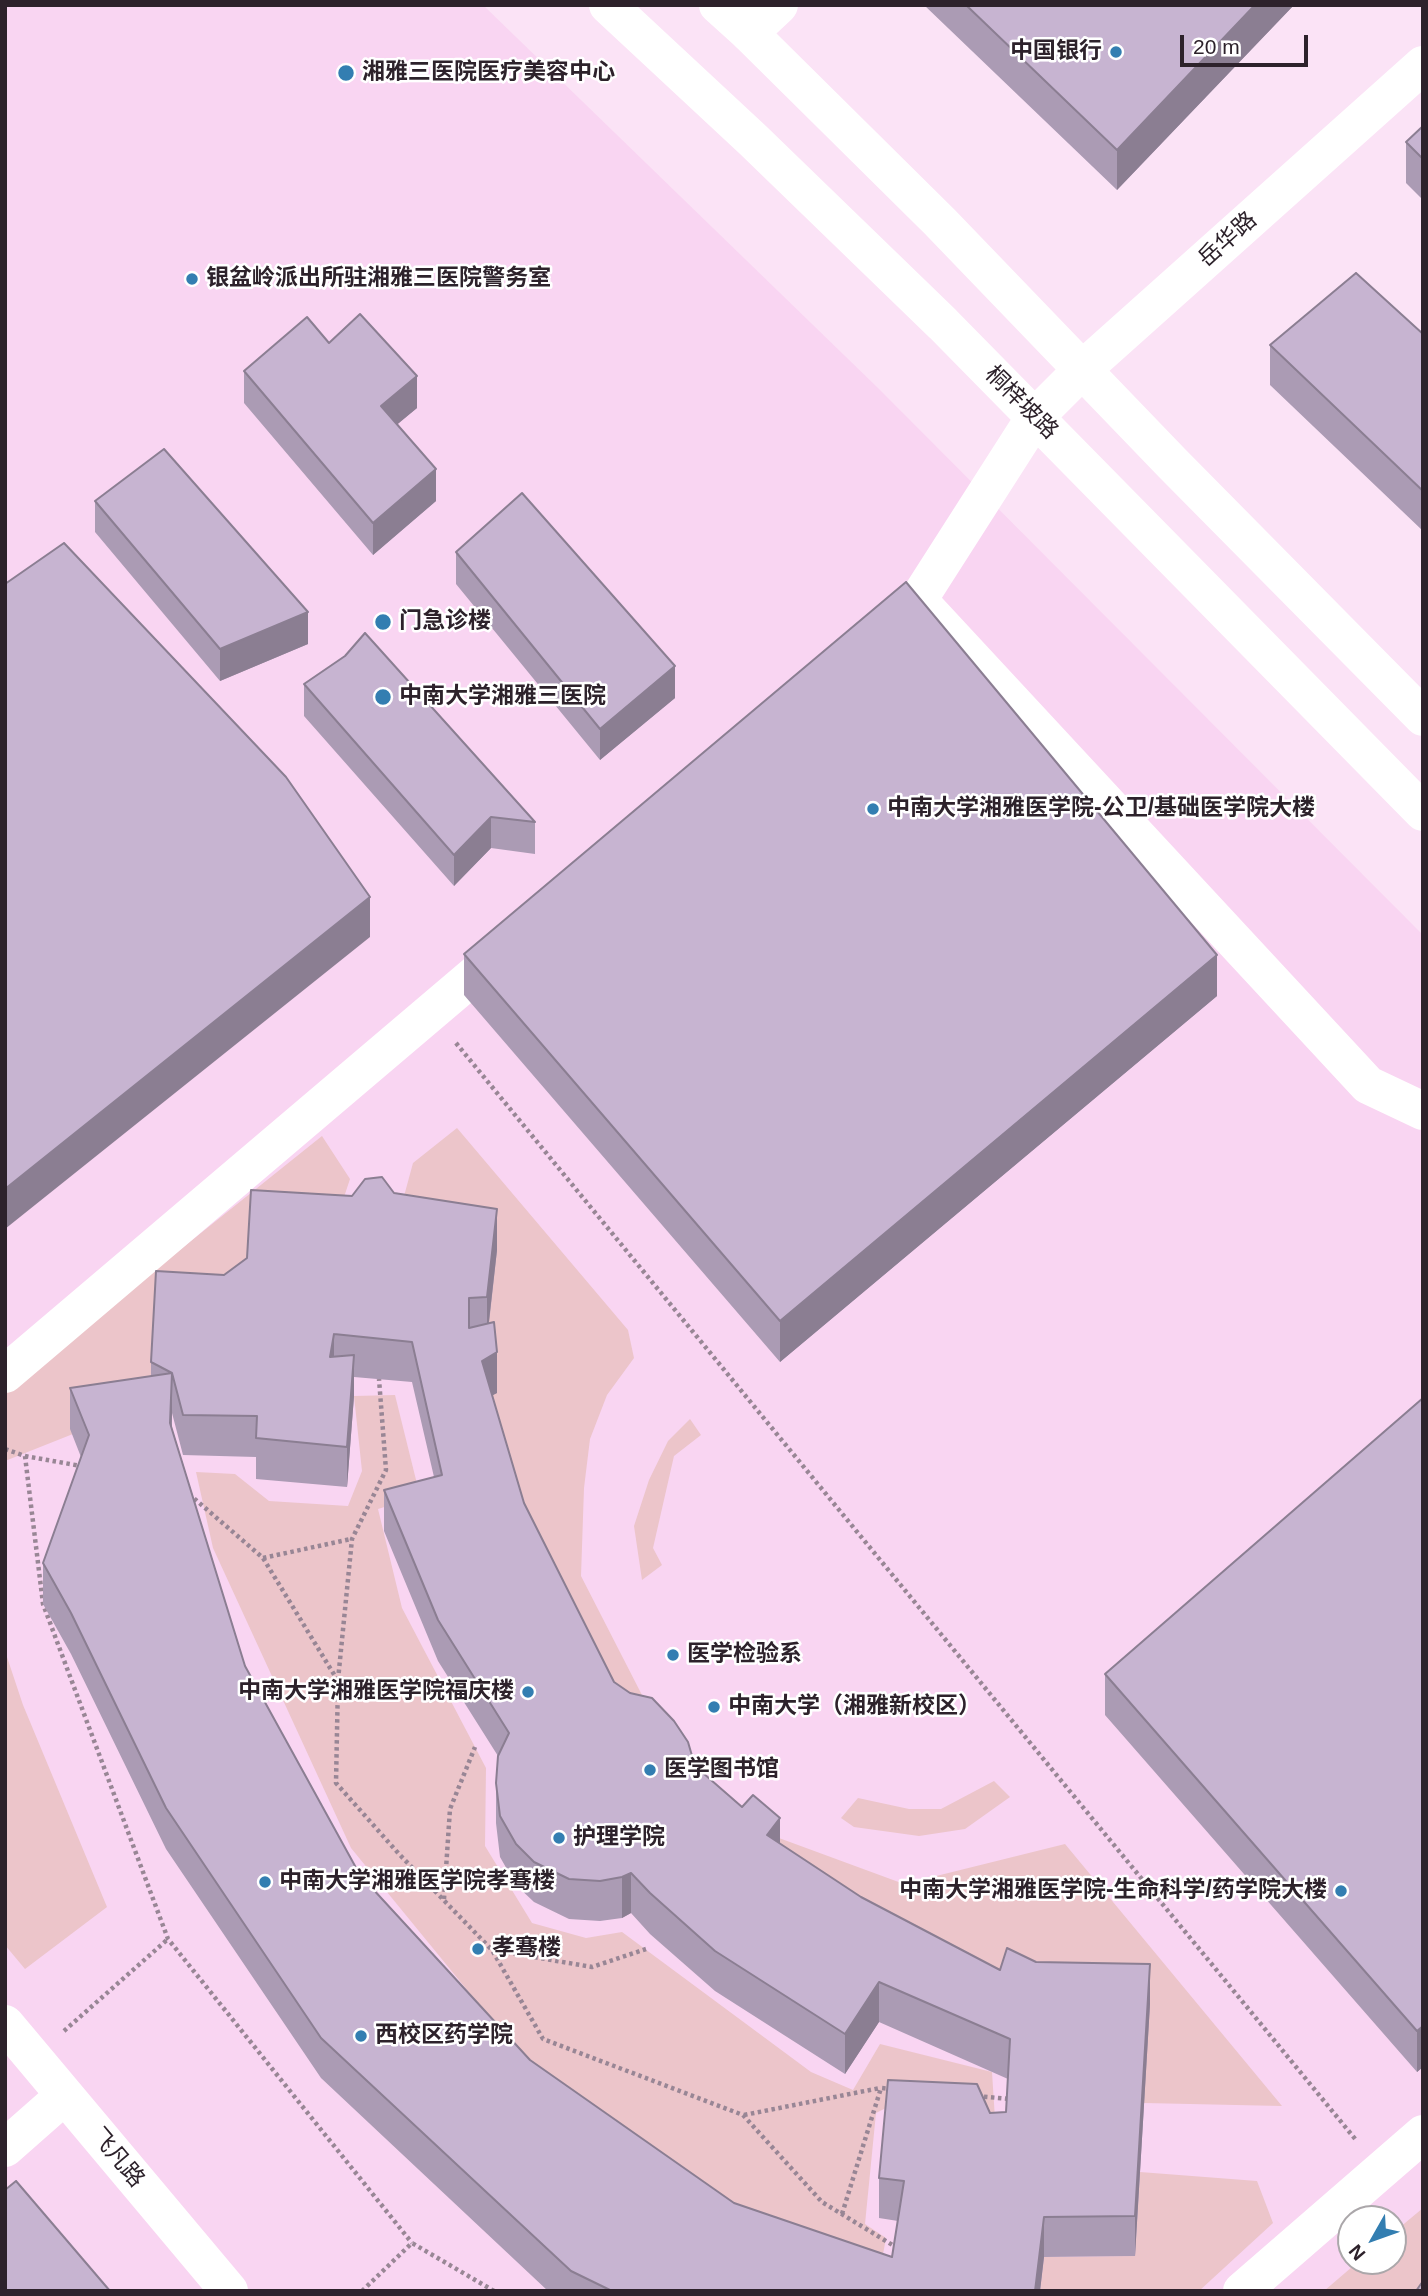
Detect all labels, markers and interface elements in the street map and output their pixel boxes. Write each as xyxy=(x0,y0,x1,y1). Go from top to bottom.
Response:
scale bar xyxy=(1183,21,1311,65)
text: 20 m xyxy=(1193,35,1240,58)
place label: 中国银行 xyxy=(1010,38,1102,66)
marker: 中国银行 xyxy=(1108,44,1124,60)
place label: 湘雅三医院医疗美容中心 xyxy=(362,59,615,87)
marker: 湘雅三医院医疗美容中心 xyxy=(336,63,356,83)
street label: 岳华路 xyxy=(1193,207,1263,273)
place label: 银盆岭派出所驻湘雅三医院警务室 xyxy=(206,265,551,293)
marker: 银盆岭派出所驻湘雅三医院警务室 xyxy=(184,271,200,287)
street label: 桐梓坡路 xyxy=(979,361,1063,445)
place label: 门急诊楼 xyxy=(399,608,491,636)
marker: 门急诊楼 xyxy=(373,612,393,632)
place label: 中南大学湘雅三医院 xyxy=(399,683,606,711)
marker: 中南大学湘雅三医院 xyxy=(373,687,393,707)
place label: 中南大学湘雅医学院-公卫/基础医学院大楼 xyxy=(887,795,1315,823)
marker: 中南大学湘雅医学院-公卫/基础医学院大楼 xyxy=(865,801,881,817)
place label: 医学检验系 xyxy=(687,1641,802,1669)
marker: 医学检验系 xyxy=(665,1647,681,1663)
place label: 中南大学湘雅医学院福庆楼 xyxy=(238,1678,514,1706)
marker: 中南大学湘雅医学院福庆楼 xyxy=(520,1684,536,1700)
place label: 中南大学（湘雅新校区） xyxy=(728,1693,981,1721)
marker: 中南大学（湘雅新校区） xyxy=(706,1699,722,1715)
place label: 医学图书馆 xyxy=(664,1756,779,1784)
marker: 医学图书馆 xyxy=(642,1762,658,1778)
place label: 护理学院 xyxy=(573,1824,665,1852)
marker: 护理学院 xyxy=(551,1830,567,1846)
place label: 中南大学湘雅医学院孝骞楼 xyxy=(279,1868,555,1896)
marker: 中南大学湘雅医学院孝骞楼 xyxy=(257,1874,273,1890)
place label: 中南大学湘雅医学院-生命科学/药学院大楼 xyxy=(899,1877,1327,1905)
marker: 中南大学湘雅医学院-生命科学/药学院大楼 xyxy=(1333,1883,1349,1899)
place label: 孝骞楼 xyxy=(492,1935,561,1963)
marker: 孝骞楼 xyxy=(470,1941,486,1957)
place label: 西校区药学院 xyxy=(375,2022,513,2050)
marker: 西校区药学院 xyxy=(353,2028,369,2044)
street label: 飞凡路 xyxy=(84,2123,150,2193)
north arrow xyxy=(1337,2205,1407,2275)
text: N xyxy=(1345,2241,1370,2265)

